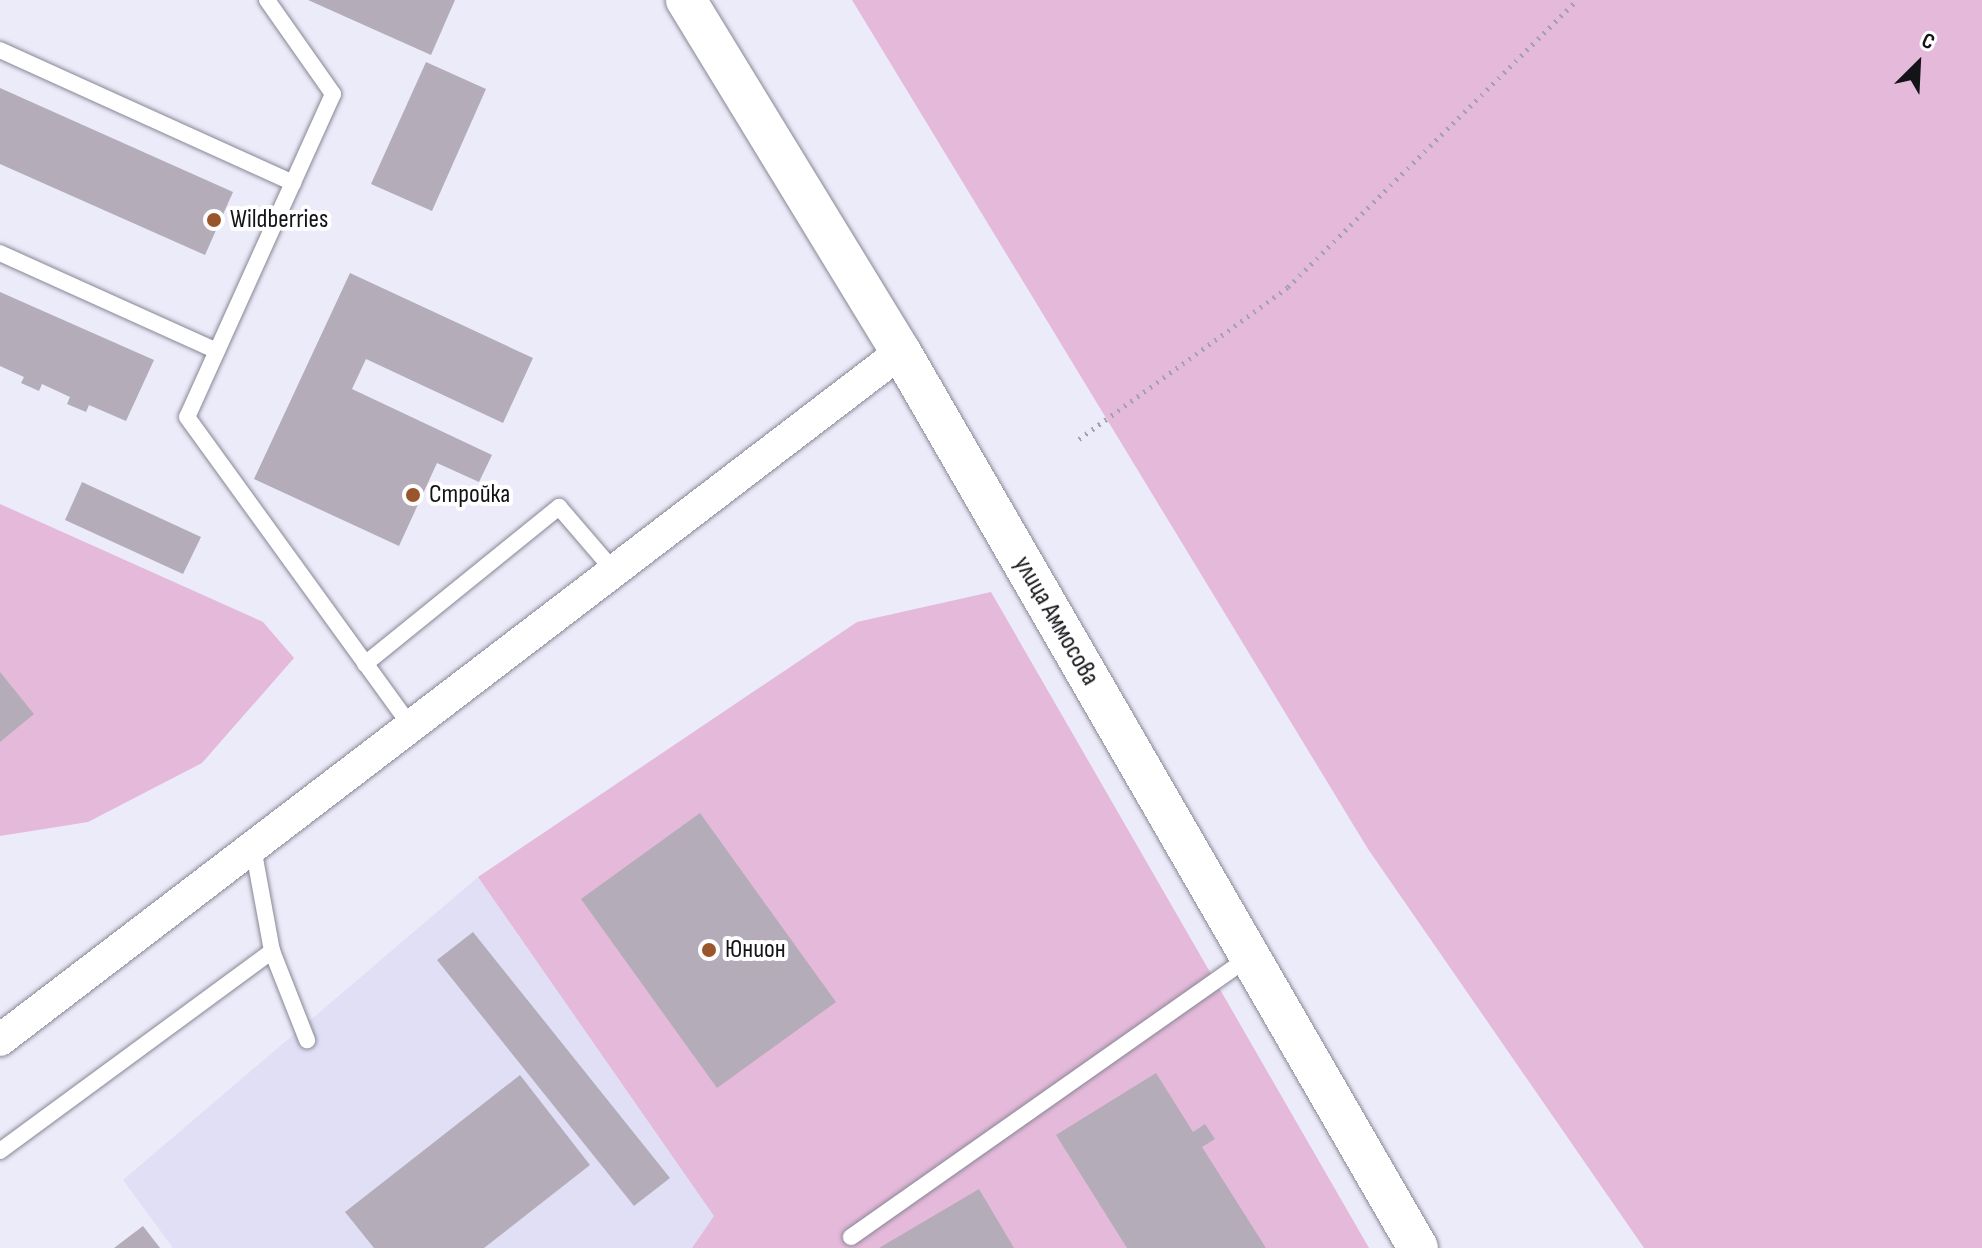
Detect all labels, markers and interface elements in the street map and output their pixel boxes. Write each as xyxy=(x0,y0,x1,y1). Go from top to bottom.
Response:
north arrow xyxy=(1878,24,1958,104)
text: С xyxy=(1917,27,1939,56)
place label: Wildberries xyxy=(230,204,328,236)
marker: Wildberries xyxy=(205,211,223,229)
place label: Стройка xyxy=(429,479,510,511)
marker: Стройка xyxy=(404,486,422,504)
street label: улица Аммосова xyxy=(1006,551,1106,691)
place label: Юнион xyxy=(725,934,786,966)
marker: Юнион xyxy=(700,941,718,959)

